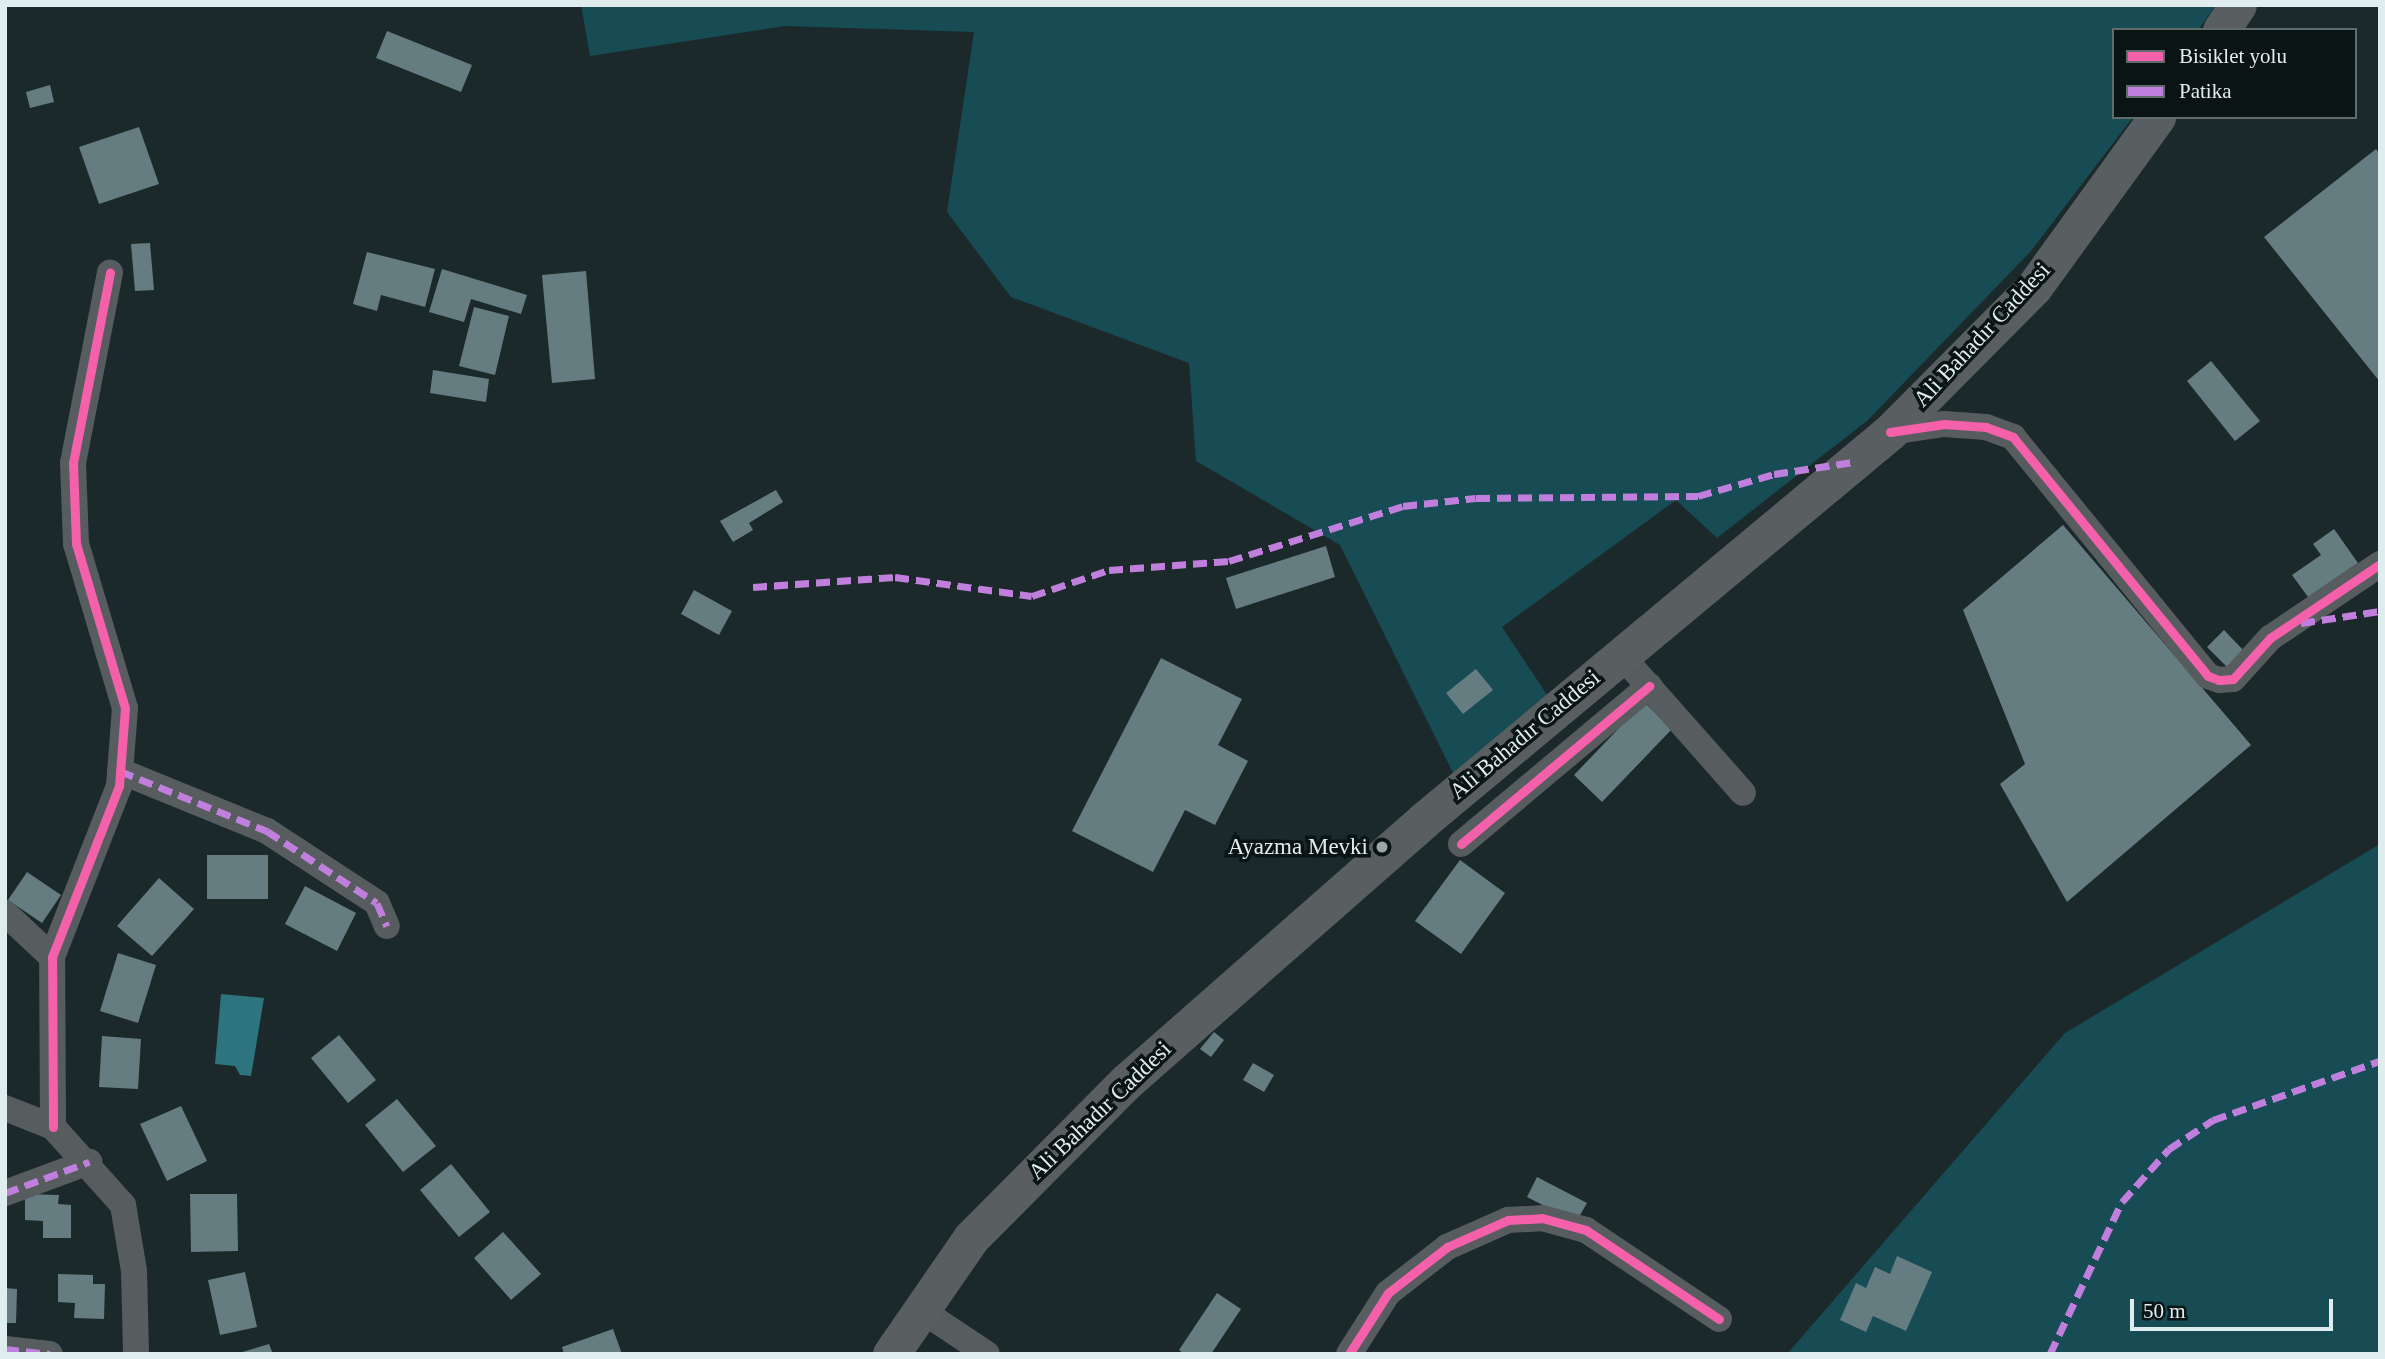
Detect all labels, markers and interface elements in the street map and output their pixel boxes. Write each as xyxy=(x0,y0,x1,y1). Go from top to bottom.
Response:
legend xyxy=(2112,28,2357,119)
text: Bisiklet yolu xyxy=(2179,44,2287,68)
text: Patika xyxy=(2179,79,2232,103)
street label: Ali Bahadır Caddesi xyxy=(1908,257,2056,413)
street label: Ali Bahadır Caddesi xyxy=(1444,664,1606,806)
place label: Ayazma Mevki xyxy=(1228,833,1368,861)
marker: Ayazma Mevki xyxy=(1374,839,1390,855)
street label: Ali Bahadır Caddesi xyxy=(1023,1036,1177,1186)
scale bar xyxy=(2133,1286,2336,1330)
text: 50 m xyxy=(2143,1299,2186,1323)

